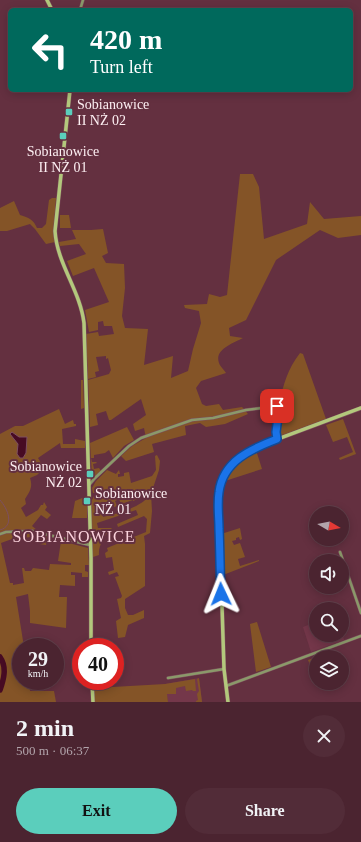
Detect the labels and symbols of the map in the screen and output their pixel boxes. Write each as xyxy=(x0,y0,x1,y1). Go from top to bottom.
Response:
place label: Sobianowice II NŻ 02 xyxy=(77,97,149,128)
marker: Sobianowice II NŻ 02 xyxy=(64,107,74,117)
marker: Sobianowice II NŻ 01 xyxy=(58,131,68,141)
place label: Sobianowice II NŻ 01 xyxy=(27,144,99,175)
pin xyxy=(260,389,294,423)
place label: Sobianowice NŻ 02 xyxy=(10,459,82,490)
marker: Sobianowice NŻ 02 xyxy=(85,469,95,479)
place label: Sobianowice NŻ 01 xyxy=(95,486,167,517)
marker: Sobianowice NŻ 01 xyxy=(82,496,92,506)
north arrow xyxy=(309,506,349,546)
district label: SOBIANOWICE xyxy=(13,528,136,545)
position arrow xyxy=(200,573,242,615)
speed limit sign: 40 xyxy=(72,638,124,690)

